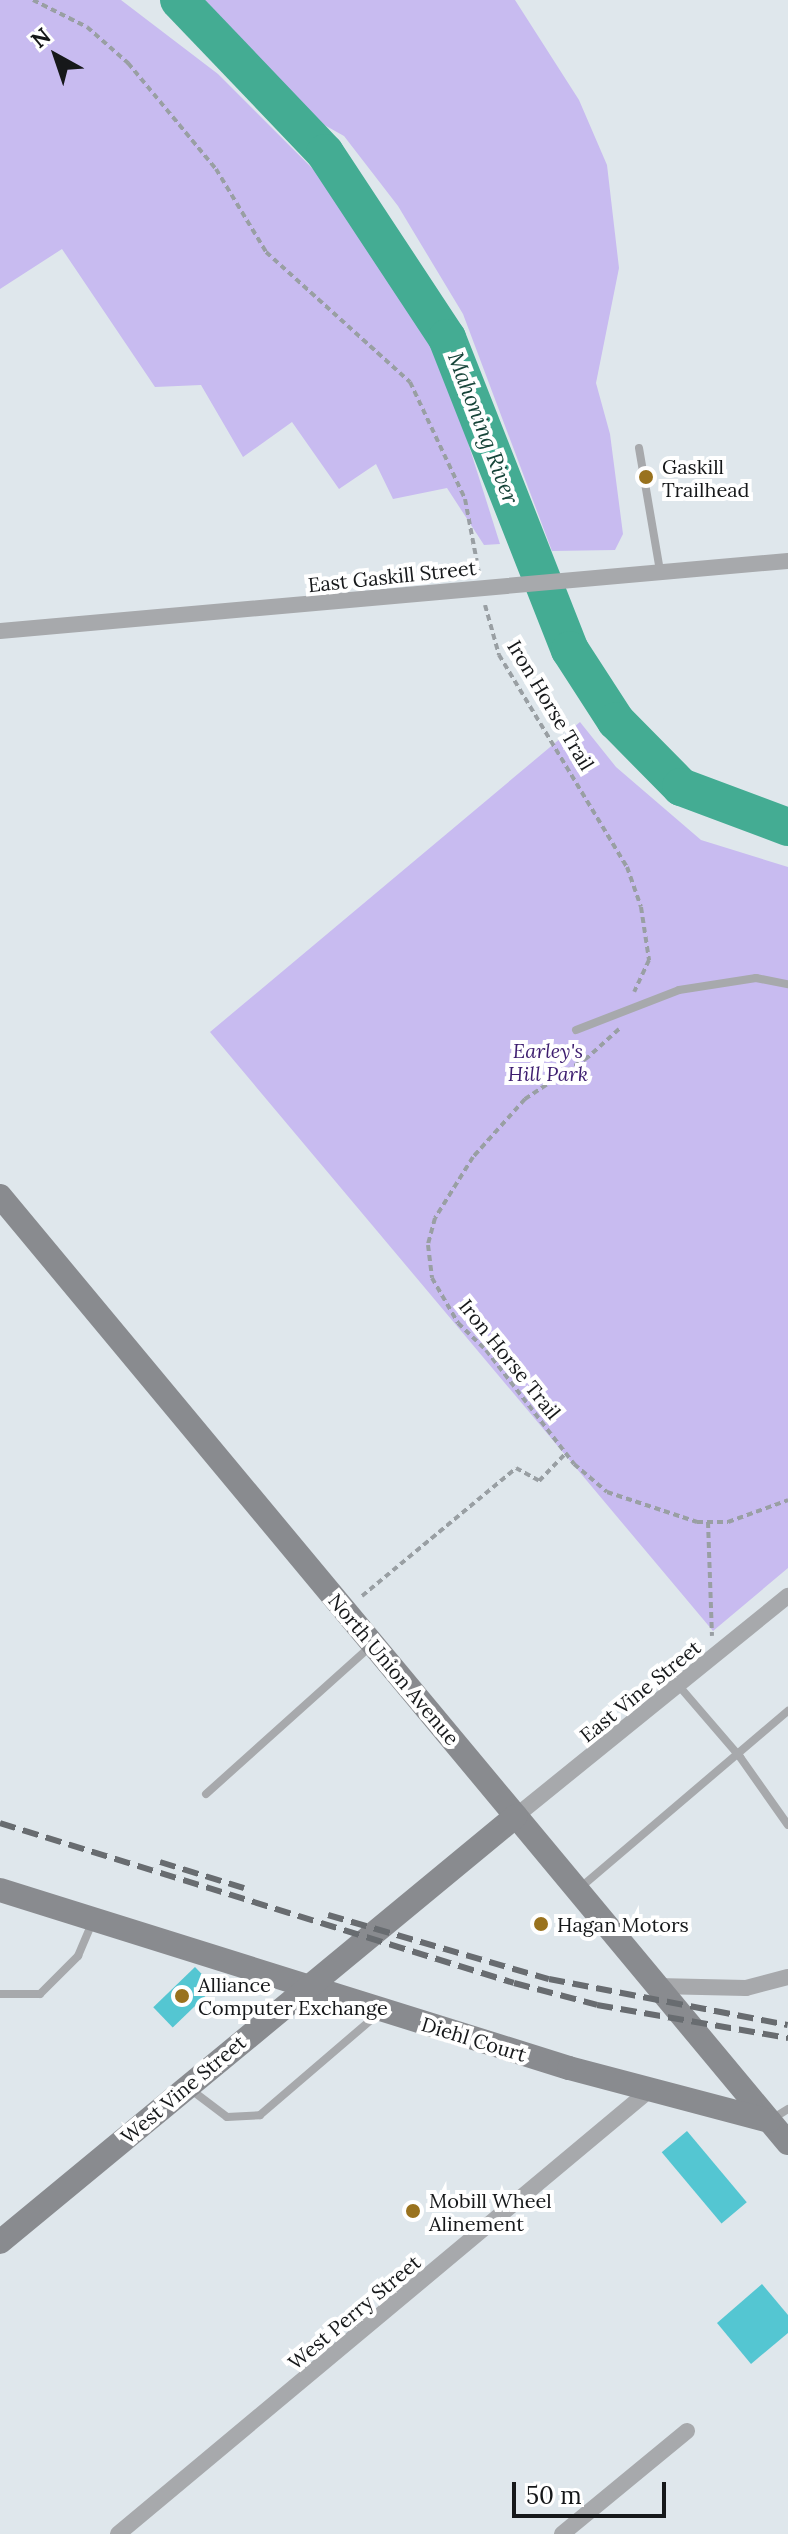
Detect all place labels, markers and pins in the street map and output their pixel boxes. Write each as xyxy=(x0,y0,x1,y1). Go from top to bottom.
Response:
place label: Gaskill Trailhead xyxy=(662,454,749,501)
marker: Gaskill Trailhead xyxy=(637,468,655,486)
place label: Hagan Motors xyxy=(557,1912,689,1936)
marker: Hagan Motors xyxy=(532,1915,550,1933)
place label: Alliance Computer Exchange xyxy=(198,1972,388,2019)
marker: Alliance Computer Exchange xyxy=(173,1987,191,2005)
place label: Mobill Wheel Alinement xyxy=(429,2188,552,2235)
marker: Mobill Wheel Alinement xyxy=(404,2202,422,2220)

